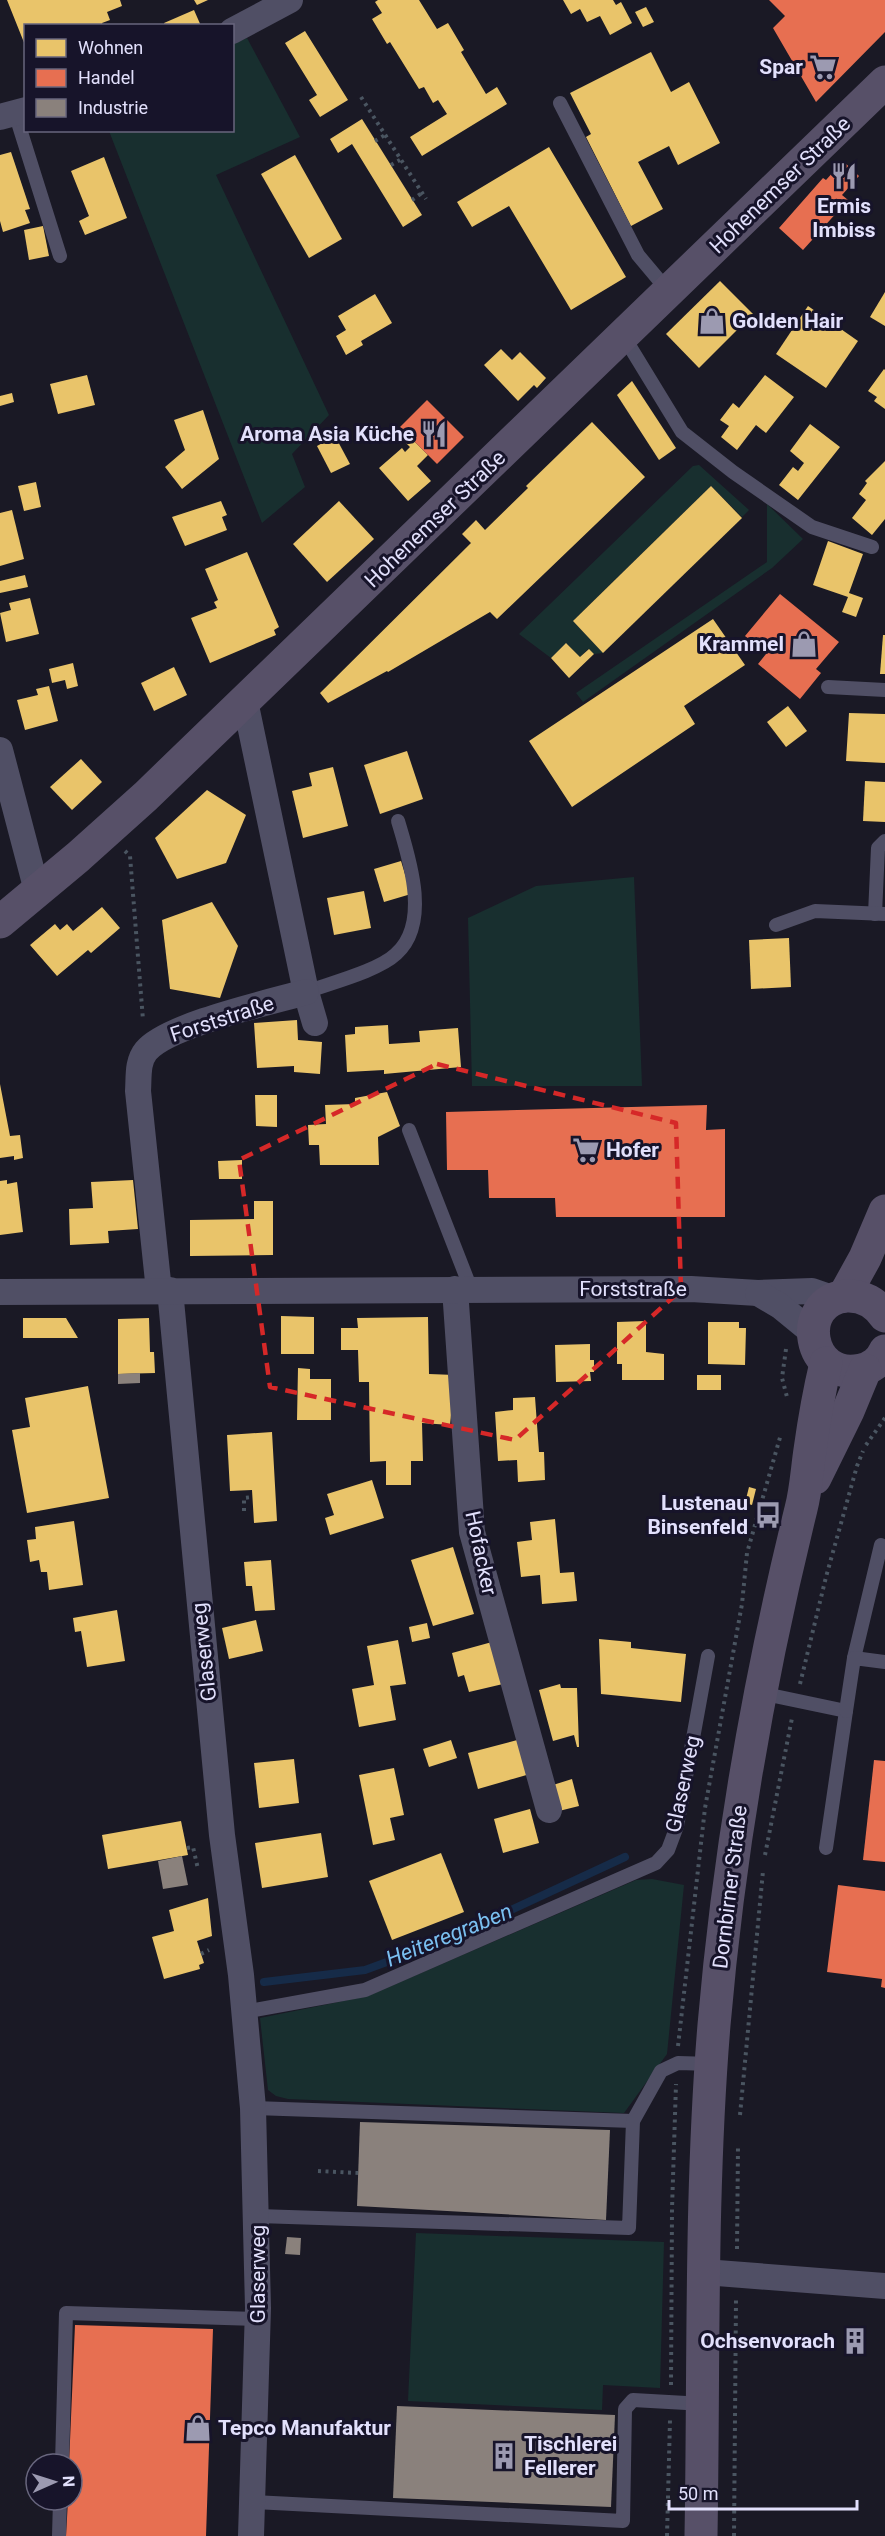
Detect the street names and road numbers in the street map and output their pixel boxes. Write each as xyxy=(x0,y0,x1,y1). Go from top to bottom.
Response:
street label: Hohenemser Straße xyxy=(705,112,855,258)
street label: Hohenemser Straße xyxy=(360,446,510,592)
street label: Forststraße xyxy=(167,991,277,1047)
street label: Forststraße xyxy=(579,1277,687,1301)
street label: Hofacker xyxy=(460,1509,502,1597)
street label: Glaserweg xyxy=(187,1602,221,1702)
street label: Glaserweg xyxy=(661,1733,705,1835)
street label: Dornbirner Straße xyxy=(708,1804,752,1970)
street label: Glaserweg xyxy=(246,2225,270,2323)

